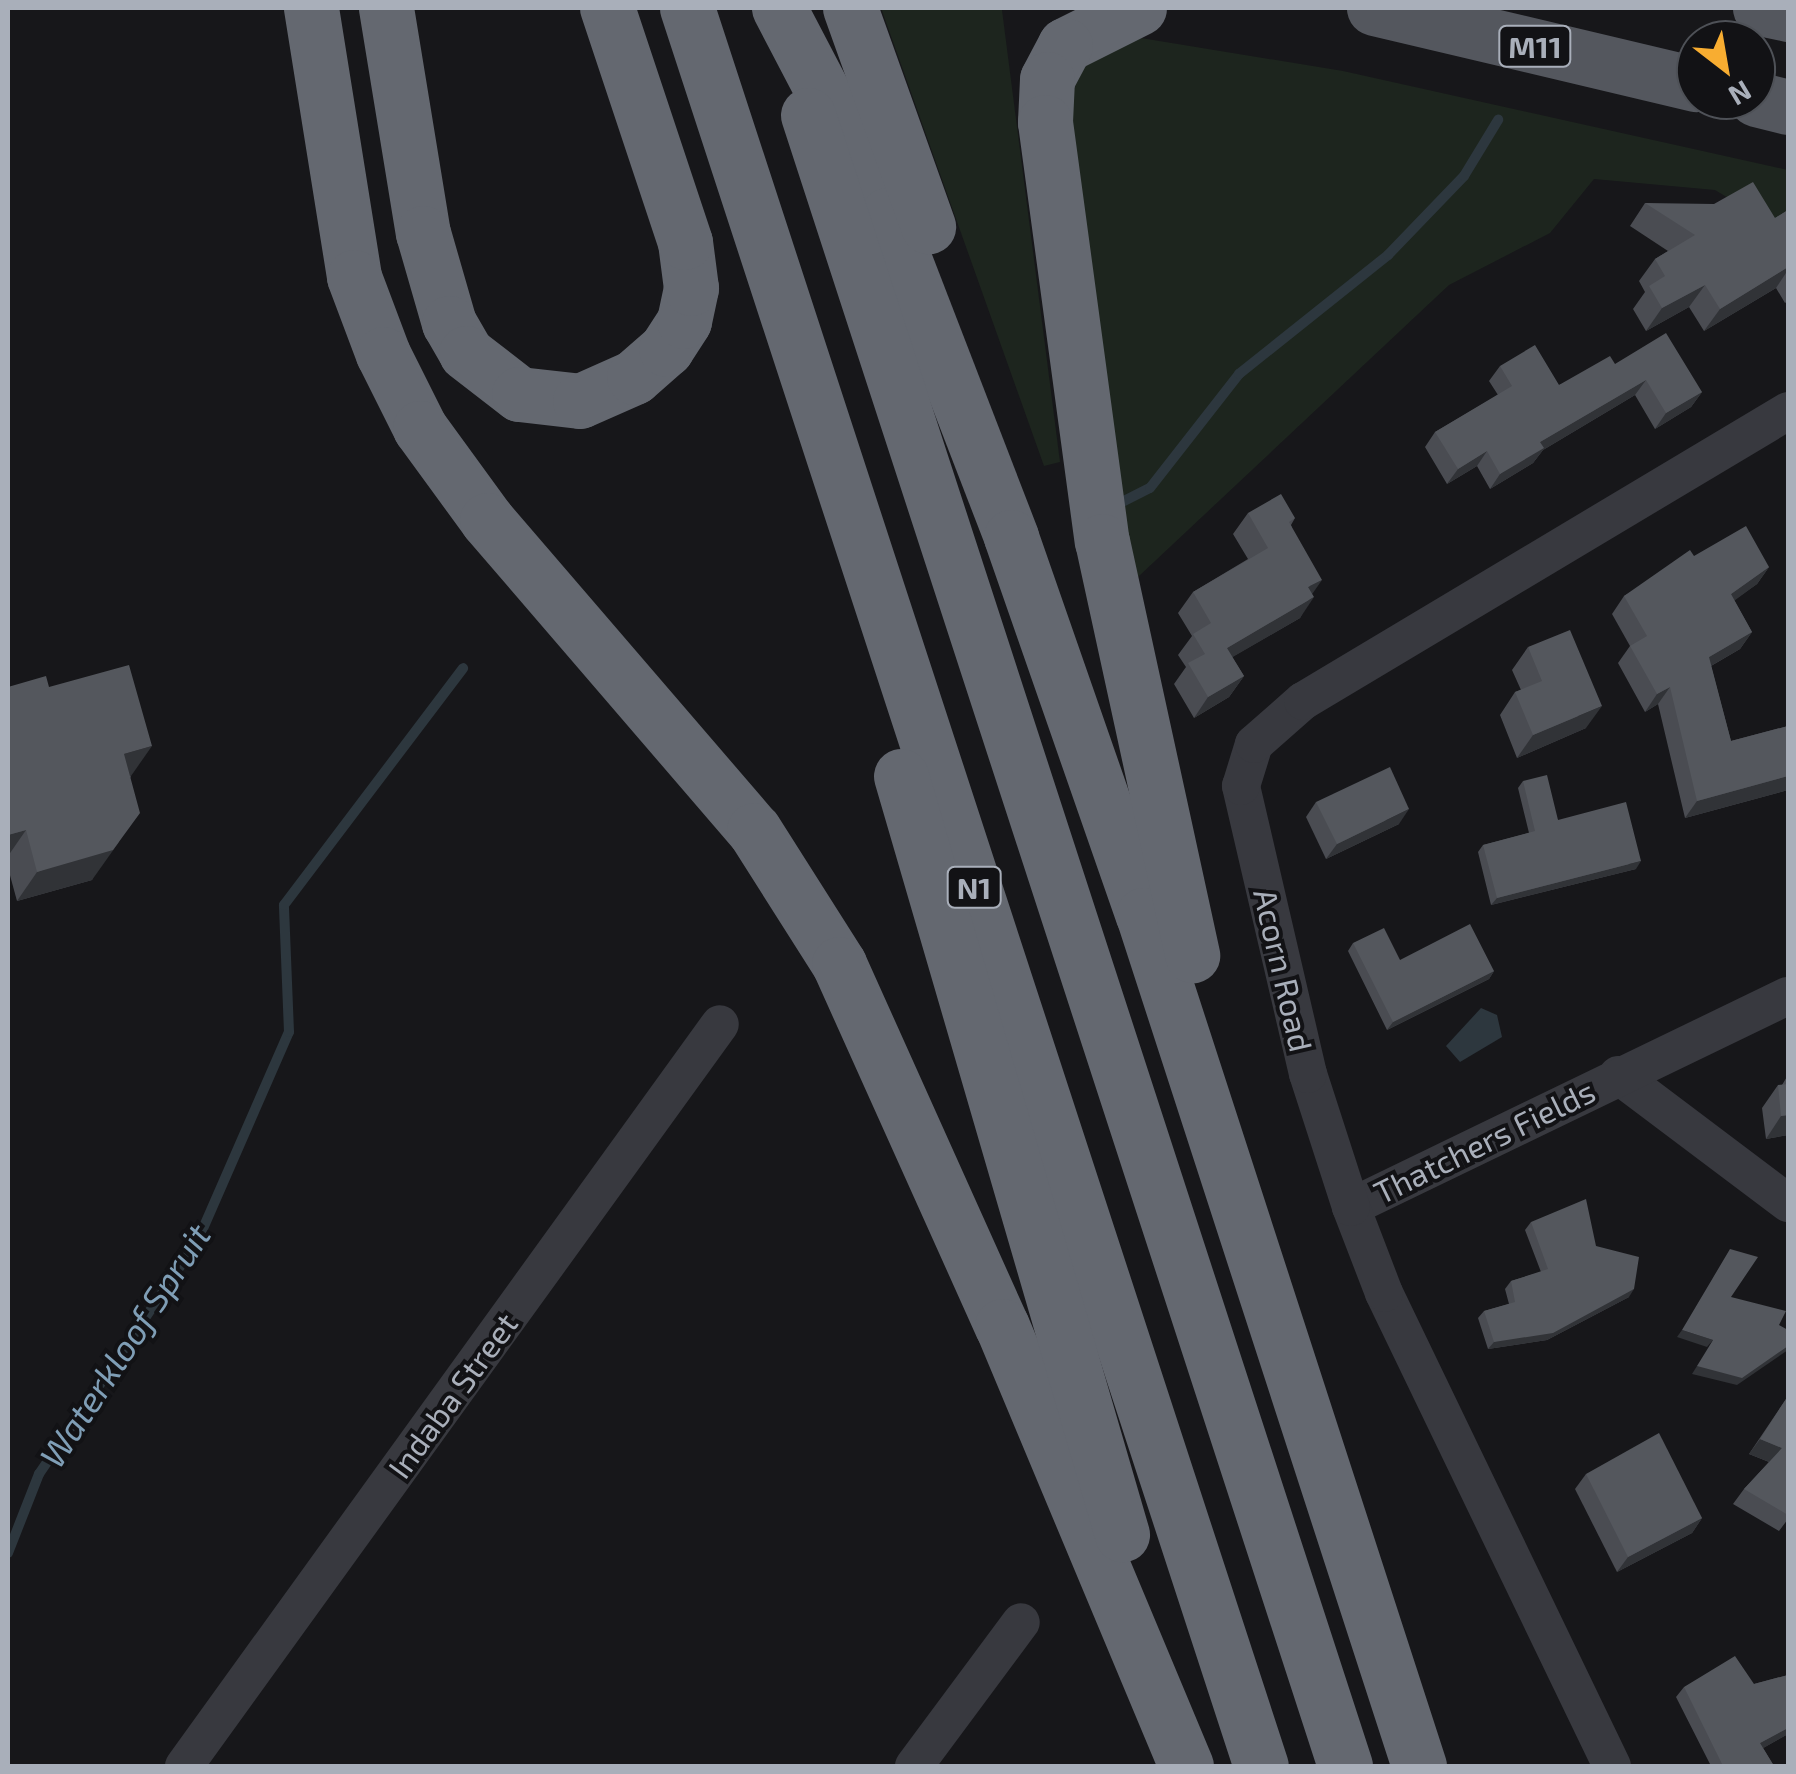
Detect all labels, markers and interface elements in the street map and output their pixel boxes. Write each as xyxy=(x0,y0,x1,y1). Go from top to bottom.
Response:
north arrow xyxy=(1676,20,1776,120)
road number: M11 xyxy=(1498,21,1572,71)
text: N xyxy=(1723,74,1758,114)
road number: N1 xyxy=(946,862,1002,912)
street label: Acorn Road xyxy=(1247,885,1321,1055)
street label: Thatchers Fields xyxy=(1367,1071,1601,1211)
water label: Waterkloof Spruit xyxy=(29,1215,219,1475)
street label: Indaba Street xyxy=(379,1305,525,1485)

